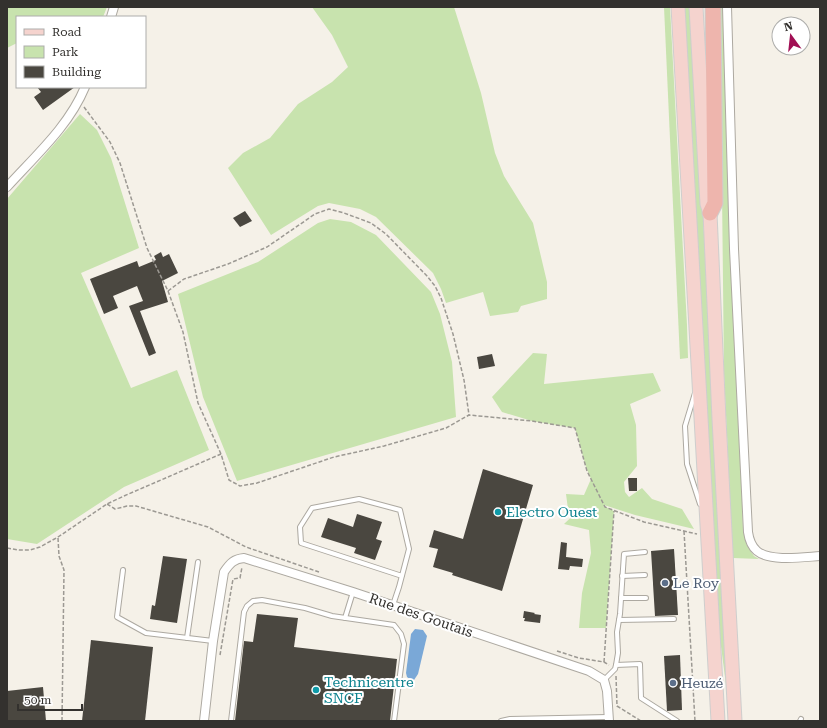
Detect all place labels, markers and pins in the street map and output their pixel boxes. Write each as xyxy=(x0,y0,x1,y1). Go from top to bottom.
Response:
place label: Electro Ouest xyxy=(506,504,597,520)
marker: Electro Ouest xyxy=(493,507,503,517)
place label: Le Roy xyxy=(673,575,720,591)
marker: Le Roy xyxy=(660,578,670,588)
place label: Technicentre SNCF xyxy=(324,674,414,706)
place label: Heuzé xyxy=(681,675,724,691)
marker: Heuzé xyxy=(668,678,678,688)
marker: Technicentre SNCF xyxy=(311,685,321,695)

